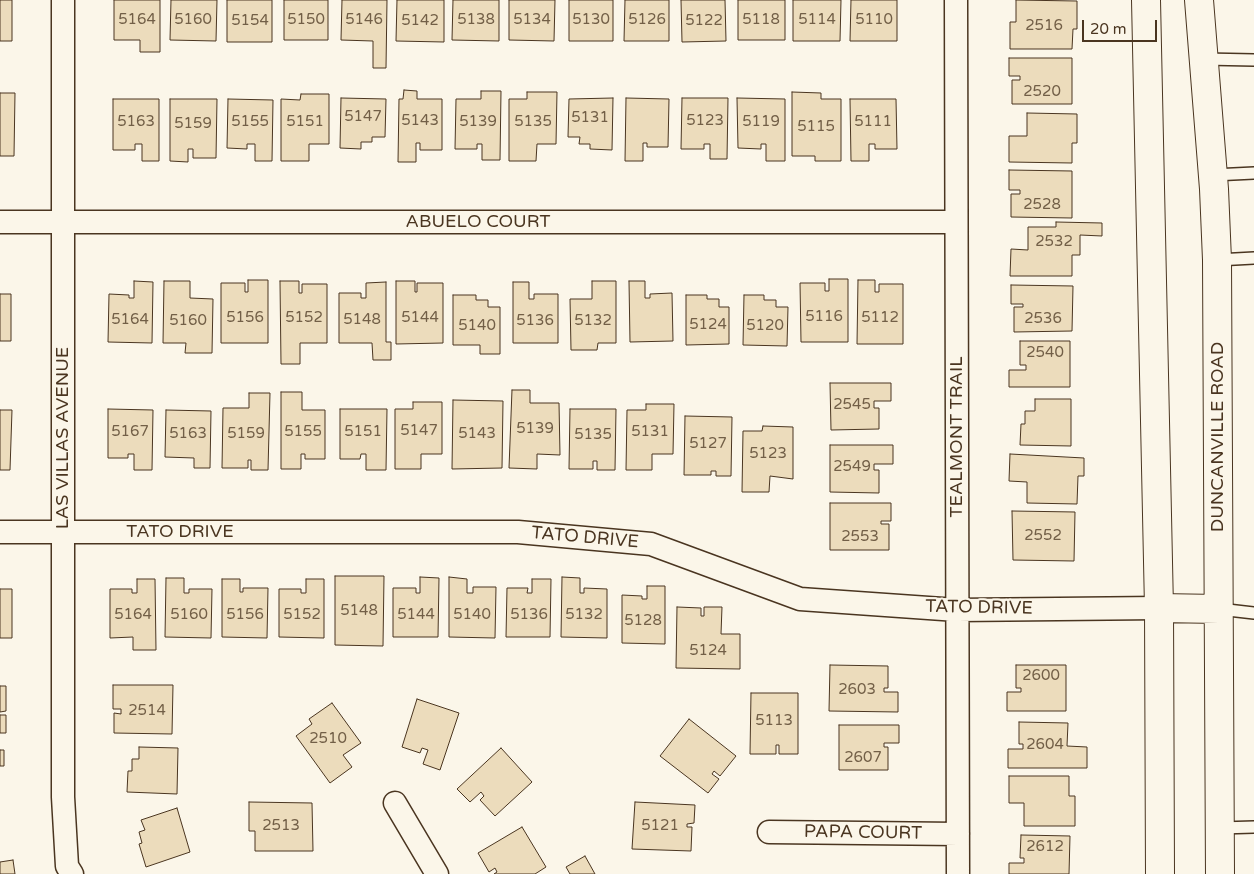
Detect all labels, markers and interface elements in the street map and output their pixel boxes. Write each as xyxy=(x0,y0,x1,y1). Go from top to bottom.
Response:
scale bar xyxy=(1084,10,1159,42)
house number: 5164 xyxy=(118,11,156,29)
house number: 5160 xyxy=(174,11,212,29)
house number: 5150 xyxy=(287,11,325,29)
house number: 5146 xyxy=(345,11,383,29)
house number: 5138 xyxy=(457,11,495,29)
house number: 5134 xyxy=(513,11,551,29)
house number: 5130 xyxy=(572,11,610,29)
house number: 5126 xyxy=(628,11,666,29)
house number: 5118 xyxy=(742,11,780,29)
house number: 5114 xyxy=(798,11,836,29)
house number: 5110 xyxy=(855,11,893,29)
house number: 5154 xyxy=(231,12,269,30)
house number: 5142 xyxy=(401,12,439,30)
house number: 5122 xyxy=(685,12,723,30)
house number: 2516 xyxy=(1025,17,1063,35)
text: 20 m xyxy=(1090,20,1127,38)
house number: 2520 xyxy=(1023,83,1061,101)
house number: 5147 xyxy=(344,108,382,126)
house number: 5131 xyxy=(571,109,609,127)
house number: 5143 xyxy=(401,112,439,130)
house number: 5123 xyxy=(686,112,724,130)
house number: 5163 xyxy=(117,113,155,131)
house number: 5155 xyxy=(231,113,269,131)
house number: 5151 xyxy=(286,113,324,131)
house number: 5139 xyxy=(459,113,497,131)
house number: 5135 xyxy=(514,113,552,131)
house number: 5119 xyxy=(742,113,780,131)
house number: 5111 xyxy=(854,113,892,131)
house number: 5159 xyxy=(174,115,212,133)
house number: 5115 xyxy=(797,118,835,136)
house number: 2528 xyxy=(1023,196,1061,214)
street label: ABUELO COURT xyxy=(406,211,550,233)
house number: 2532 xyxy=(1035,233,1073,251)
house number: 5116 xyxy=(805,308,843,326)
house number: 5156 xyxy=(226,309,264,327)
house number: 5152 xyxy=(285,309,323,327)
house number: 5144 xyxy=(401,309,439,327)
house number: 5112 xyxy=(861,309,899,327)
house number: 2536 xyxy=(1024,310,1062,328)
house number: 5164 xyxy=(111,311,149,329)
house number: 5148 xyxy=(343,311,381,329)
house number: 5160 xyxy=(169,312,207,330)
house number: 5136 xyxy=(516,312,554,330)
house number: 5132 xyxy=(574,312,612,330)
house number: 5124 xyxy=(689,316,727,334)
house number: 5140 xyxy=(458,317,496,335)
house number: 5120 xyxy=(746,317,784,335)
street label: DUNCANVILLE ROAD xyxy=(1207,342,1229,532)
house number: 2540 xyxy=(1026,344,1064,362)
street label: LAS VILLAS AVENUE xyxy=(52,347,74,529)
street label: TEALMONT TRAIL xyxy=(946,356,968,518)
house number: 2545 xyxy=(833,396,871,414)
house number: 5139 xyxy=(516,420,554,438)
house number: 5147 xyxy=(400,422,438,440)
house number: 5167 xyxy=(111,423,149,441)
house number: 5155 xyxy=(284,423,322,441)
house number: 5151 xyxy=(344,423,382,441)
house number: 5131 xyxy=(631,423,669,441)
house number: 5163 xyxy=(169,425,207,443)
house number: 5159 xyxy=(227,425,265,443)
house number: 5143 xyxy=(458,425,496,443)
house number: 5135 xyxy=(574,426,612,444)
house number: 5127 xyxy=(689,435,727,453)
house number: 5123 xyxy=(749,445,787,463)
house number: 2549 xyxy=(833,458,871,476)
street label: TATO DRIVE xyxy=(126,521,234,543)
street label: TATO DRIVE xyxy=(531,523,639,553)
house number: 2552 xyxy=(1024,527,1062,545)
house number: 2553 xyxy=(841,528,879,546)
street label: TATO DRIVE xyxy=(925,596,1033,620)
house number: 5148 xyxy=(340,602,378,620)
house number: 5164 xyxy=(114,606,152,624)
house number: 5160 xyxy=(170,606,208,624)
house number: 5156 xyxy=(226,606,264,624)
house number: 5152 xyxy=(283,606,321,624)
house number: 5144 xyxy=(397,606,435,624)
house number: 5140 xyxy=(453,606,491,624)
house number: 5136 xyxy=(510,606,548,624)
house number: 5132 xyxy=(565,606,603,624)
house number: 5128 xyxy=(624,612,662,630)
house number: 5124 xyxy=(689,642,727,660)
house number: 2600 xyxy=(1022,667,1060,685)
house number: 2603 xyxy=(838,681,876,699)
house number: 2514 xyxy=(128,702,166,720)
house number: 5113 xyxy=(755,712,793,730)
house number: 2510 xyxy=(309,730,347,748)
house number: 2604 xyxy=(1026,736,1064,754)
house number: 2607 xyxy=(844,749,882,767)
house number: 2513 xyxy=(262,817,300,835)
house number: 5121 xyxy=(641,817,679,835)
street label: PAPA COURT xyxy=(804,821,922,845)
house number: 2612 xyxy=(1026,838,1064,856)

